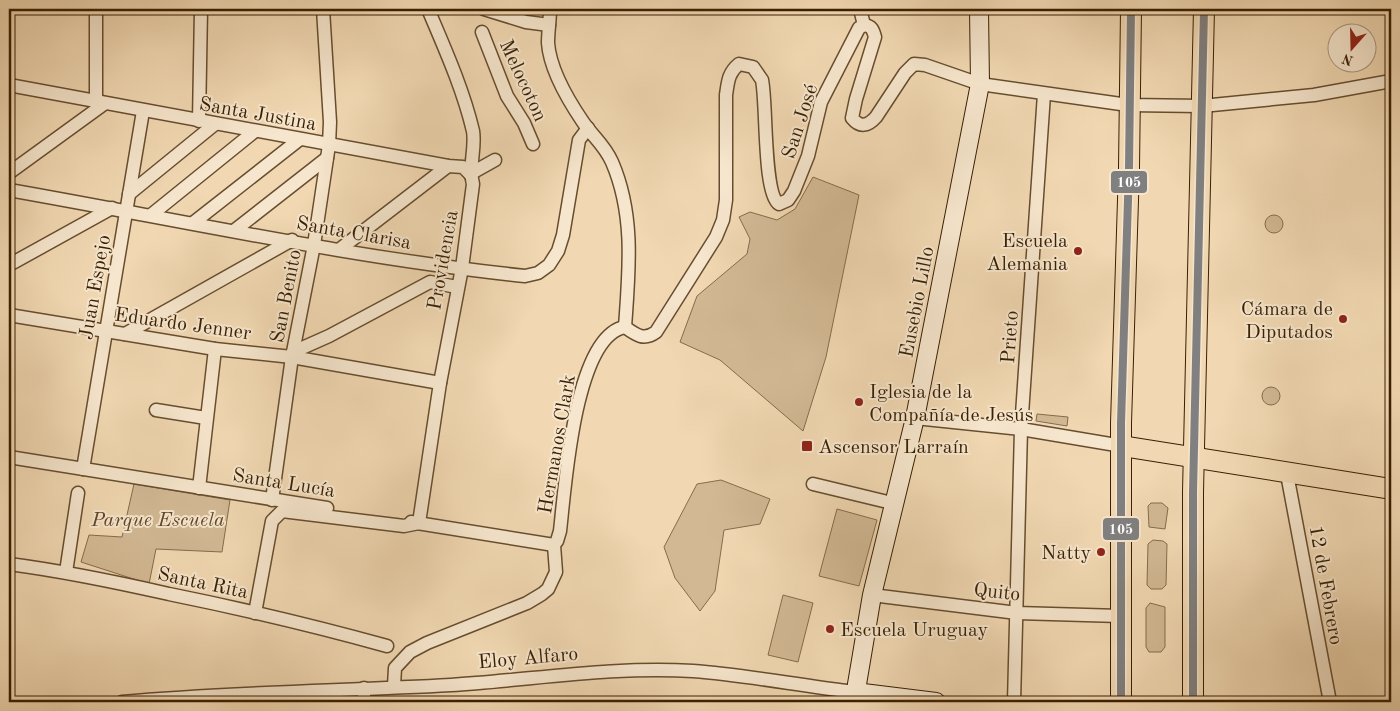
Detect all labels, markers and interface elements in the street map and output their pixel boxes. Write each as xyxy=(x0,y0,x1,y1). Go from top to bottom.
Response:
north arrow xyxy=(1328,22,1378,72)
street label: Melocoton xyxy=(495,37,550,125)
text: N xyxy=(1340,51,1355,68)
street label: San José xyxy=(779,82,822,161)
street label: Santa Justina xyxy=(197,95,318,135)
line badge: 105 xyxy=(1110,170,1148,194)
text: 105 xyxy=(1117,176,1141,190)
street label: Providencia xyxy=(425,209,463,312)
street label: Santa Clarisa xyxy=(295,214,413,254)
place label: Escuela Alemania xyxy=(986,232,1068,275)
street label: Juan Espejo xyxy=(77,233,115,341)
street label: Eusebio Lillo xyxy=(897,245,939,360)
marker: Escuela Alemania xyxy=(1072,245,1084,257)
street label: San Benito xyxy=(268,248,306,345)
place label: Cámara de Diputados xyxy=(1241,300,1333,343)
street label: Eduardo Jenner xyxy=(113,305,252,344)
street label: Prieto xyxy=(999,310,1023,364)
marker: Cámara de Diputados xyxy=(1337,313,1349,325)
street label: Hermanos Clark xyxy=(536,373,580,516)
place label: Iglesia de la Compañía de Jesús xyxy=(869,383,1033,426)
marker: Iglesia de la Compañía de Jesús xyxy=(853,396,865,408)
place label: Ascensor Larraín xyxy=(818,438,969,458)
marker: Ascensor Larraín xyxy=(800,439,814,453)
street label: Santa Lucía xyxy=(231,466,337,502)
park label: Parque Escuela xyxy=(90,511,225,531)
line badge: 105 xyxy=(1102,517,1140,541)
text: 105 xyxy=(1109,523,1133,537)
street label: 12 de Febrero xyxy=(1305,524,1345,647)
place label: Natty xyxy=(1041,544,1091,564)
marker: Natty xyxy=(1095,546,1107,558)
street label: Santa Rita xyxy=(155,565,250,603)
street label: Quito xyxy=(972,581,1021,605)
place label: Escuela Uruguay xyxy=(840,621,988,641)
marker: Escuela Uruguay xyxy=(824,623,836,635)
street label: Eloy Alfaro xyxy=(477,645,579,673)

